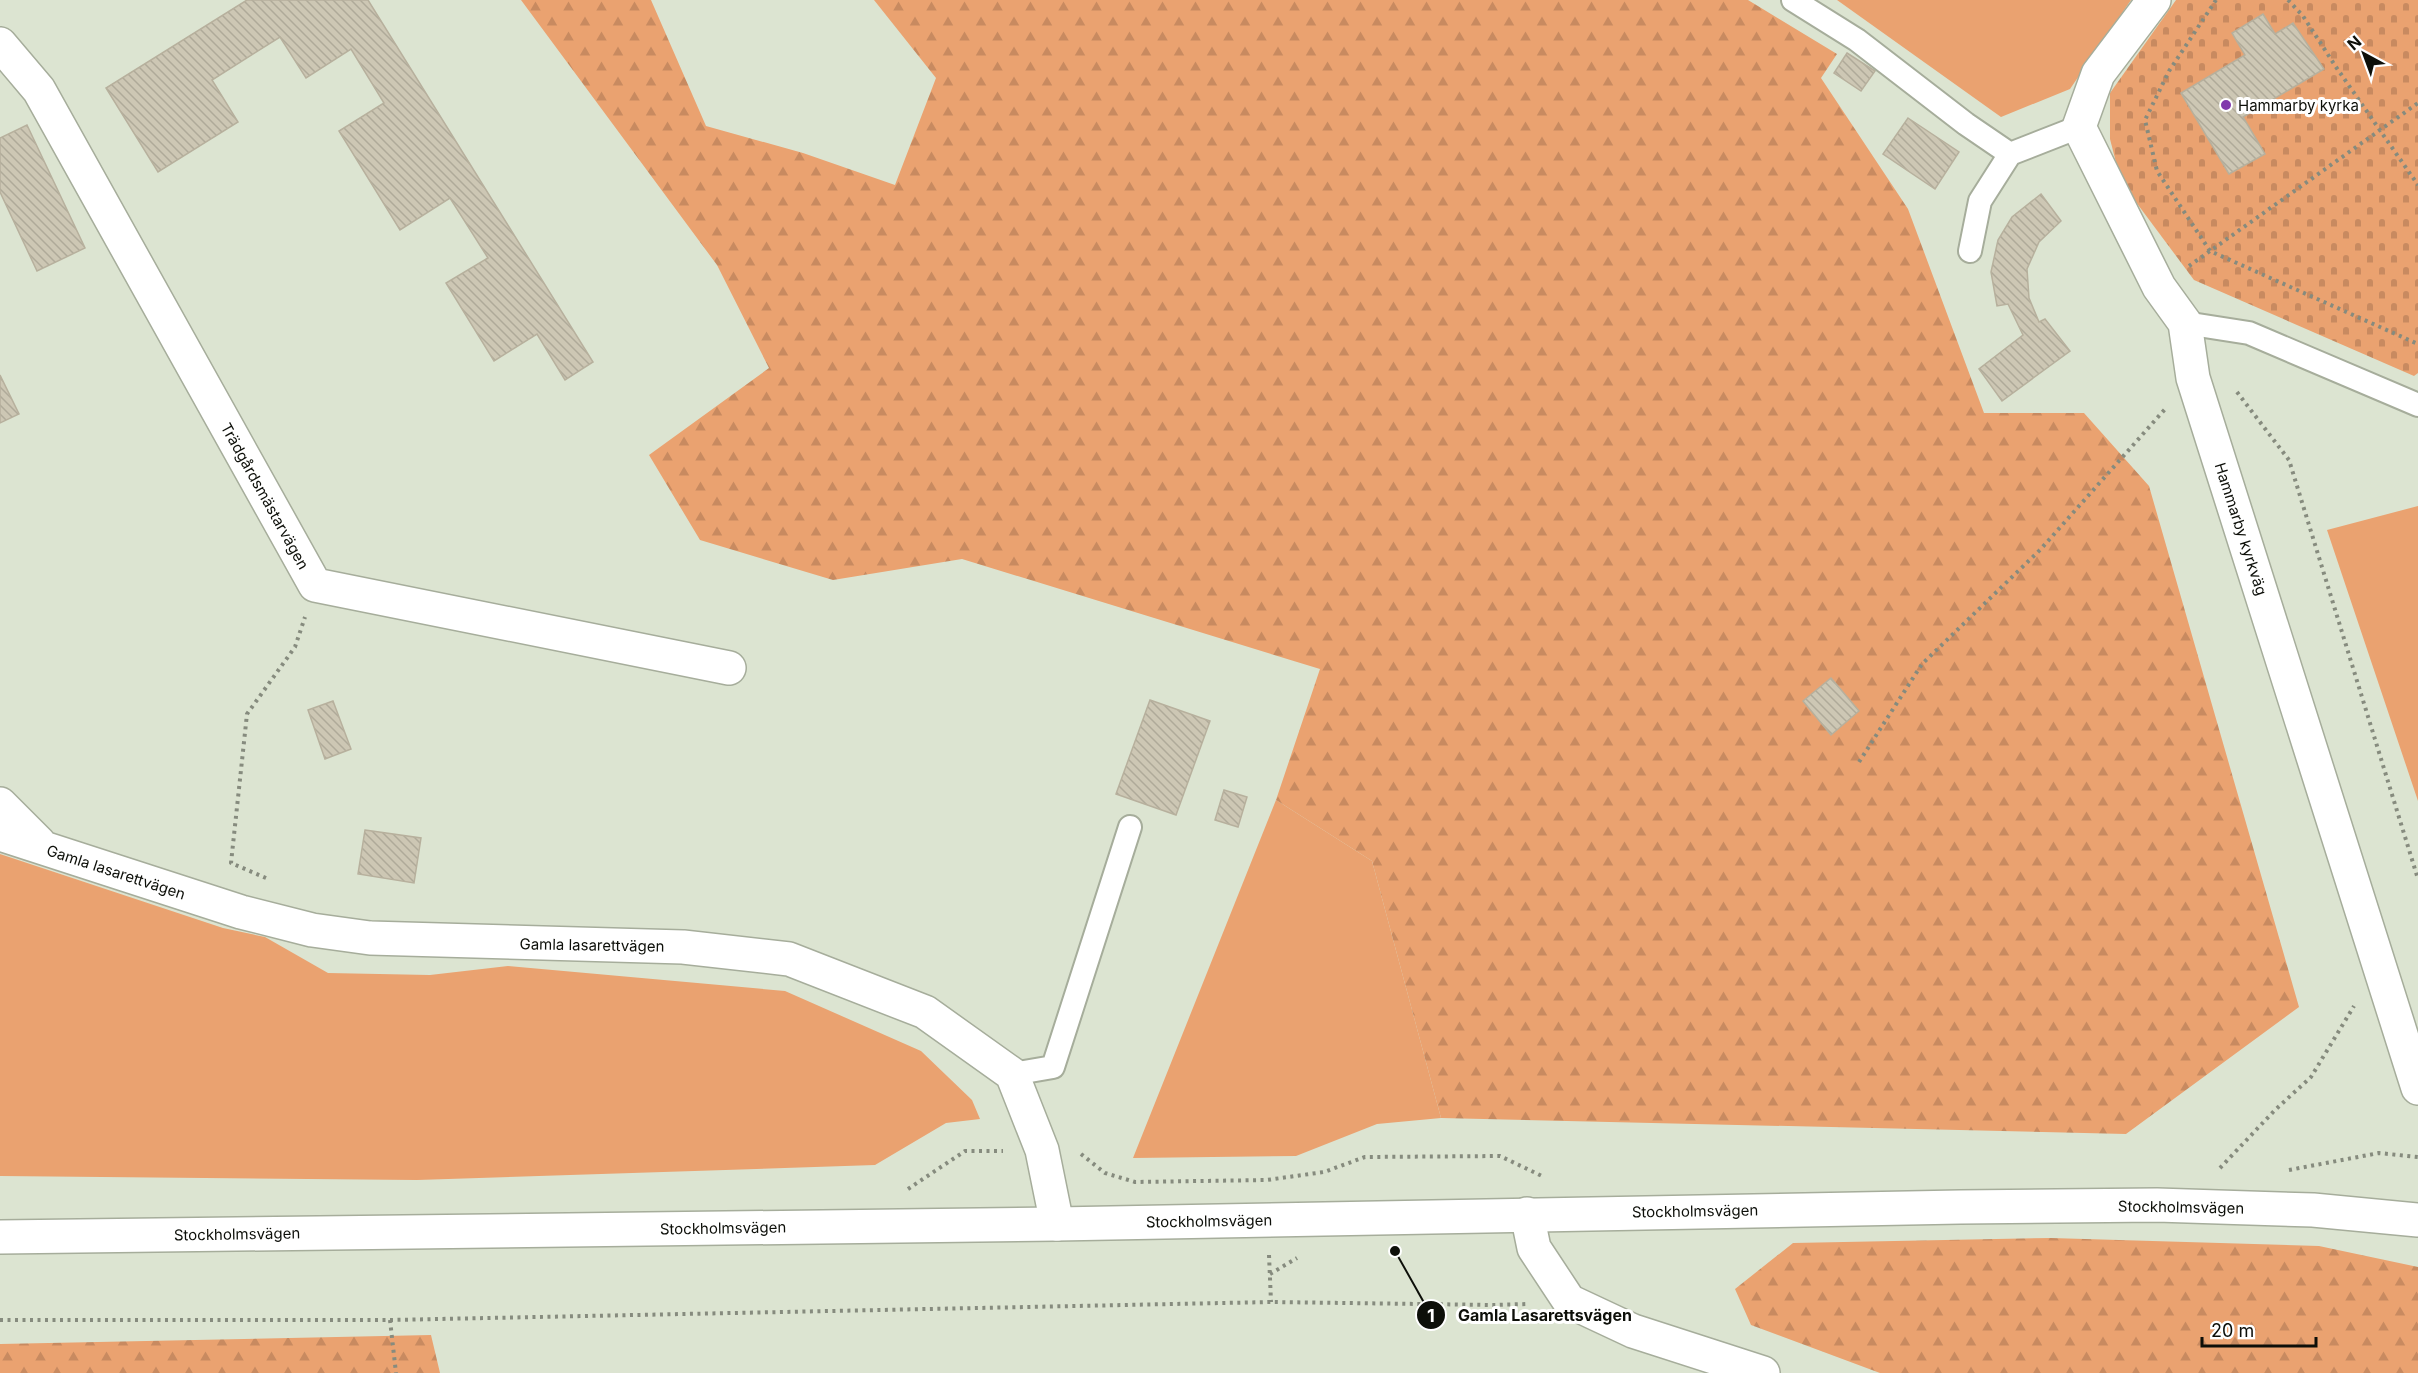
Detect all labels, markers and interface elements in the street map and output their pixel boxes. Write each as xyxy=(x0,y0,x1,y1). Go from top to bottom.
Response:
north arrow xyxy=(2334,24,2394,84)
text: N xyxy=(2343,31,2365,54)
place label: Hammarby kyrka xyxy=(2238,96,2359,115)
marker: Hammarby kyrka xyxy=(2219,98,2233,112)
street label: Trädgårdsmästarvägen xyxy=(217,419,313,573)
street label: Hammarby kyrkväg xyxy=(2211,460,2271,598)
street label: Gamla lasarettvägen xyxy=(44,841,188,903)
street label: Gamla lasarettvägen xyxy=(519,934,665,956)
street label: Stockholmsvägen xyxy=(2118,1196,2244,1218)
street label: Stockholmsvägen xyxy=(1632,1200,1758,1222)
street label: Stockholmsvägen xyxy=(1146,1210,1272,1232)
street label: Stockholmsvägen xyxy=(660,1217,786,1239)
street label: Stockholmsvägen xyxy=(174,1223,300,1245)
callout: Gamla Lasarettsvägen xyxy=(1416,1298,1644,1332)
text: 1 xyxy=(1427,1305,1435,1326)
text: Gamla Lasarettsvägen xyxy=(1458,1305,1632,1325)
scale bar xyxy=(2202,1310,2316,1348)
text: 20 m xyxy=(2211,1320,2254,1341)

